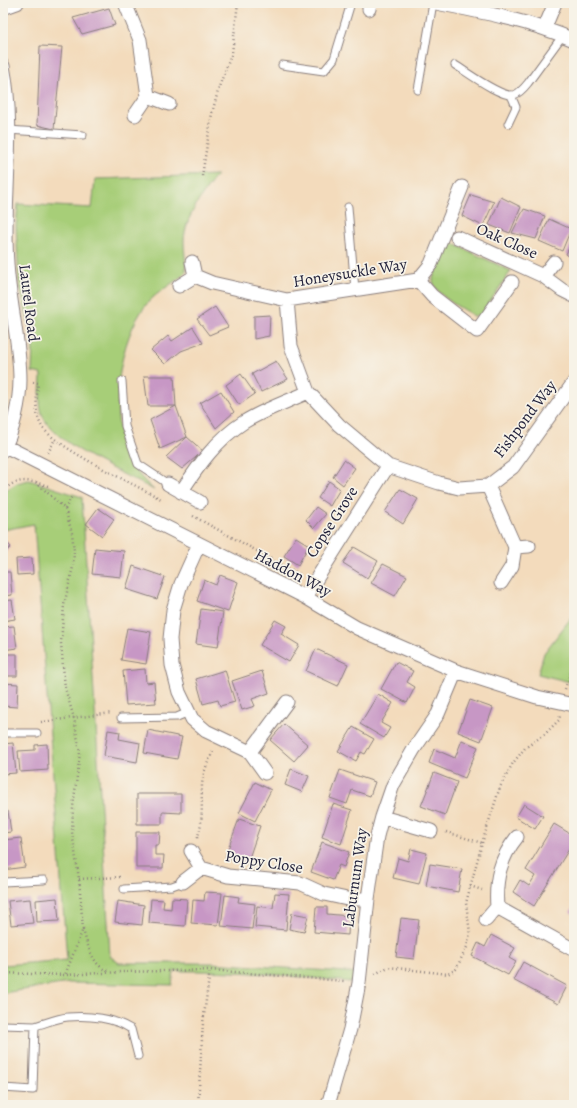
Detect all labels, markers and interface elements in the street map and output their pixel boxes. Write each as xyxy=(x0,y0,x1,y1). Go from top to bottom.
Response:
street label: Oak Close xyxy=(473,218,541,264)
street label: Honeysuckle Way xyxy=(292,253,409,293)
street label: Laurel Road xyxy=(13,263,45,343)
street label: Fishpond Way xyxy=(488,375,562,462)
street label: Copse Grove xyxy=(301,482,363,562)
street label: Haddon Way xyxy=(251,544,336,603)
street label: Laburnum Way xyxy=(337,826,373,929)
street label: Poppy Close xyxy=(224,845,304,879)

